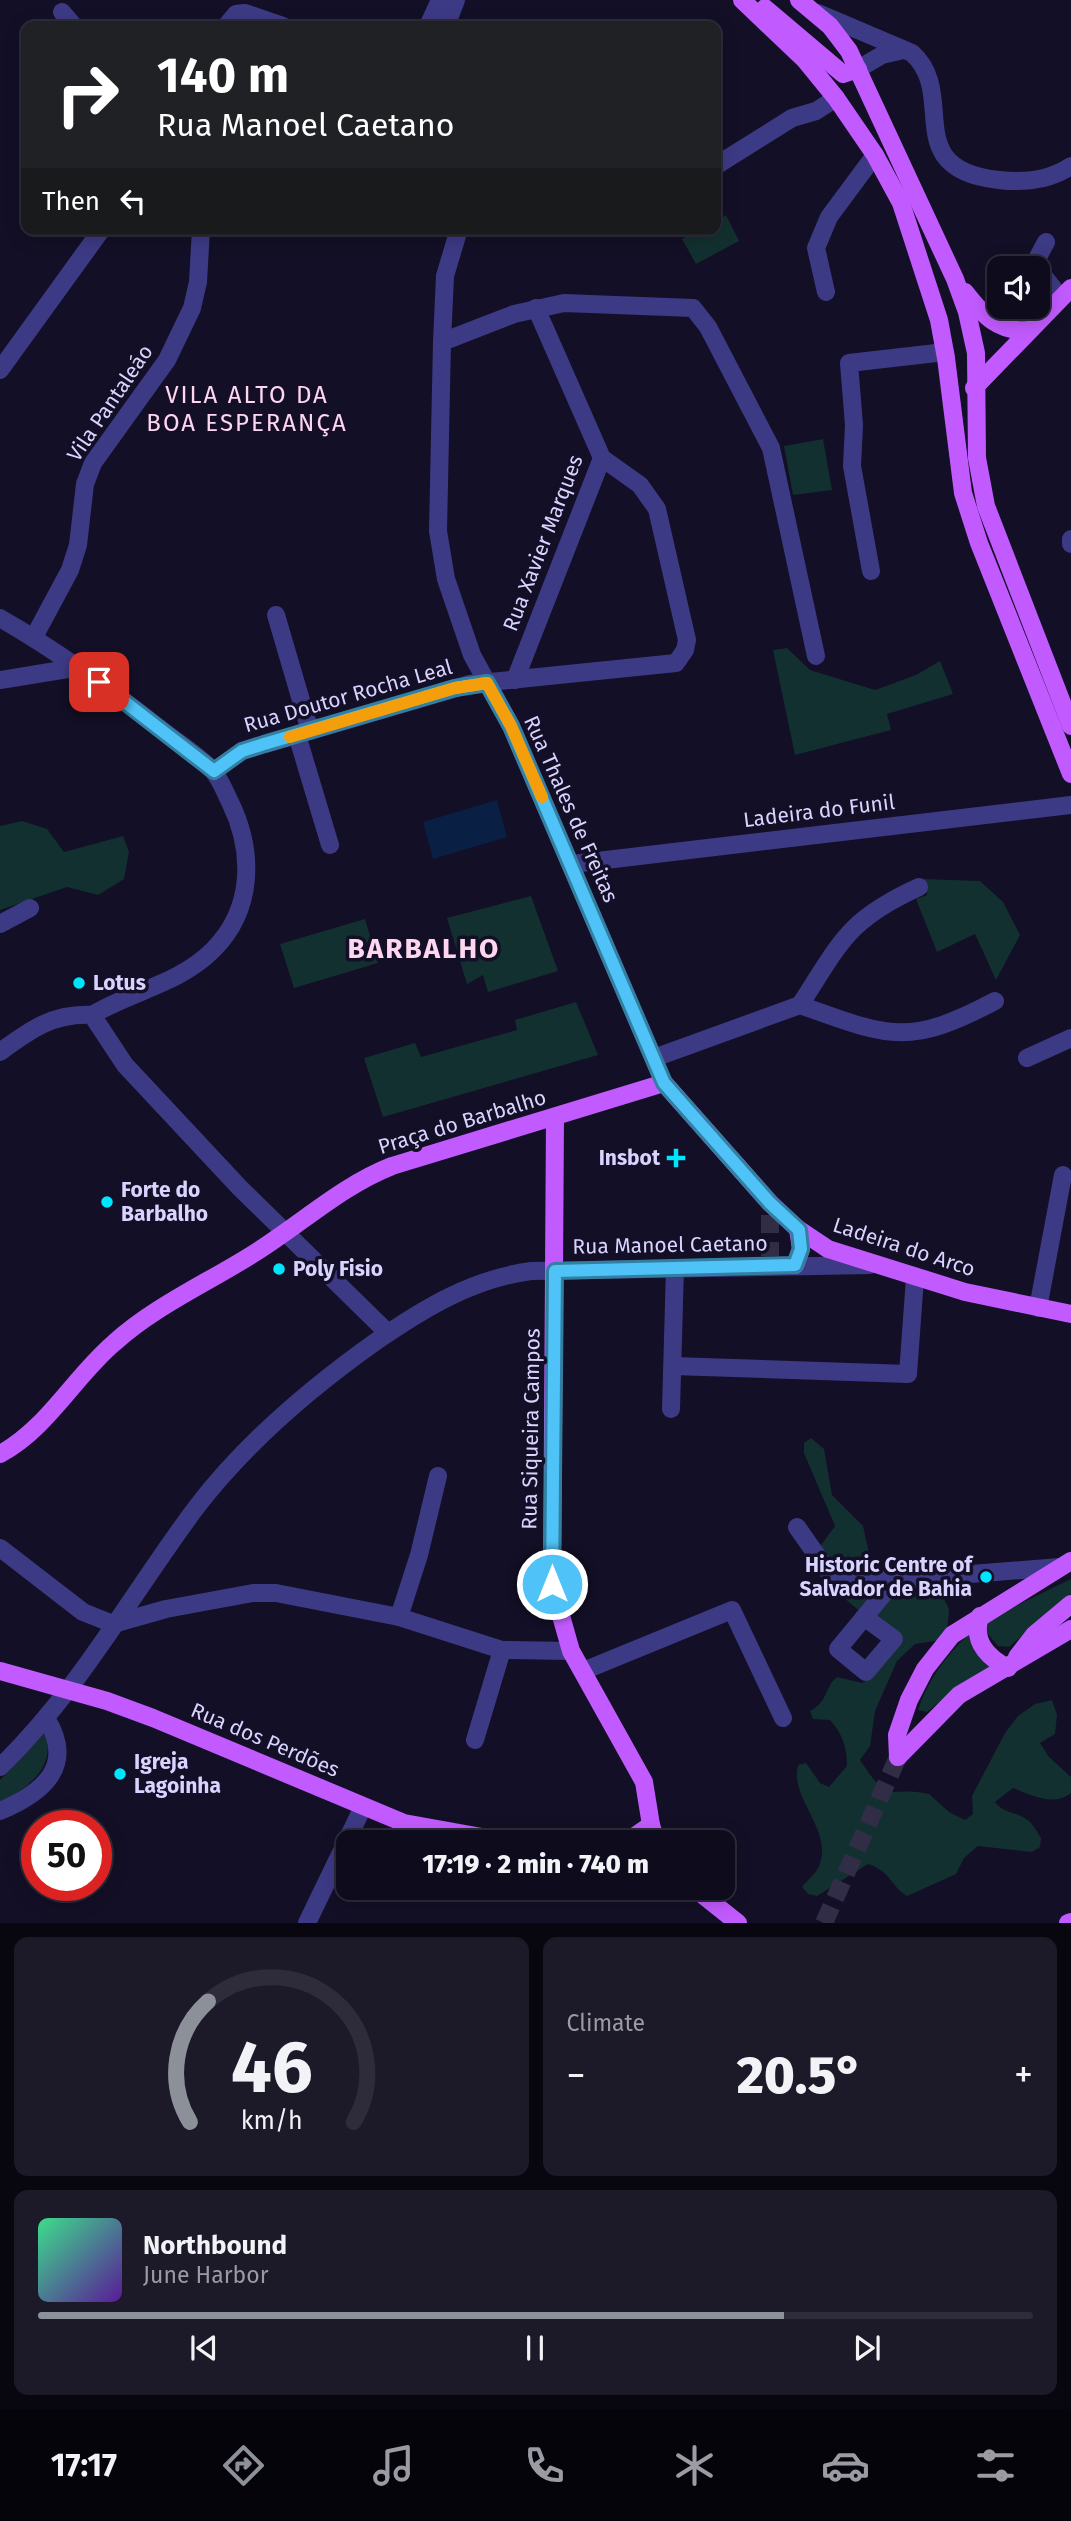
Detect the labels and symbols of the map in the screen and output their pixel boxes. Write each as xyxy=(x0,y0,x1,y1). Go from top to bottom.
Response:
street label: Vila Pantaleáo xyxy=(61,340,159,466)
district label: VILA ALTO DA BOA ESPERANÇA xyxy=(146,381,348,437)
street label: Rua Xavier Marques xyxy=(497,451,589,635)
pin xyxy=(69,652,129,712)
street label: Rua Doutor Rocha Leal xyxy=(241,654,455,738)
street label: Rua Thales de Freitas xyxy=(518,712,624,907)
street label: Ladeira do Funil xyxy=(742,789,896,833)
district label: BARBALHO xyxy=(348,932,500,965)
place label: Lotus xyxy=(93,970,146,996)
marker: Lotus xyxy=(71,975,87,991)
street label: Praça do Barbalho xyxy=(375,1084,549,1160)
place label: Insbot xyxy=(599,1145,661,1171)
marker: Insbot xyxy=(666,1148,686,1168)
place label: Forte do Barbalho xyxy=(121,1177,208,1227)
marker: Forte do Barbalho xyxy=(99,1194,115,1210)
street label: Ladeira do Arco xyxy=(830,1212,978,1282)
street label: Rua Manoel Caetano xyxy=(572,1230,768,1260)
place label: Poly Fisio xyxy=(293,1256,383,1282)
marker: Poly Fisio xyxy=(271,1261,287,1277)
street label: Rua Siqueira Campos xyxy=(516,1328,546,1530)
position arrow xyxy=(515,1547,589,1621)
place label: Historic Centre of Salvador de Bahia xyxy=(799,1552,975,1602)
marker: Historic Centre of Salvador de Bahia xyxy=(978,1569,994,1585)
street label: Rua dos Perdões xyxy=(187,1697,343,1783)
place label: Igreja Lagoinha xyxy=(134,1749,221,1799)
marker: Igreja Lagoinha xyxy=(112,1766,128,1782)
speed limit sign: 50 xyxy=(21,1810,112,1901)

